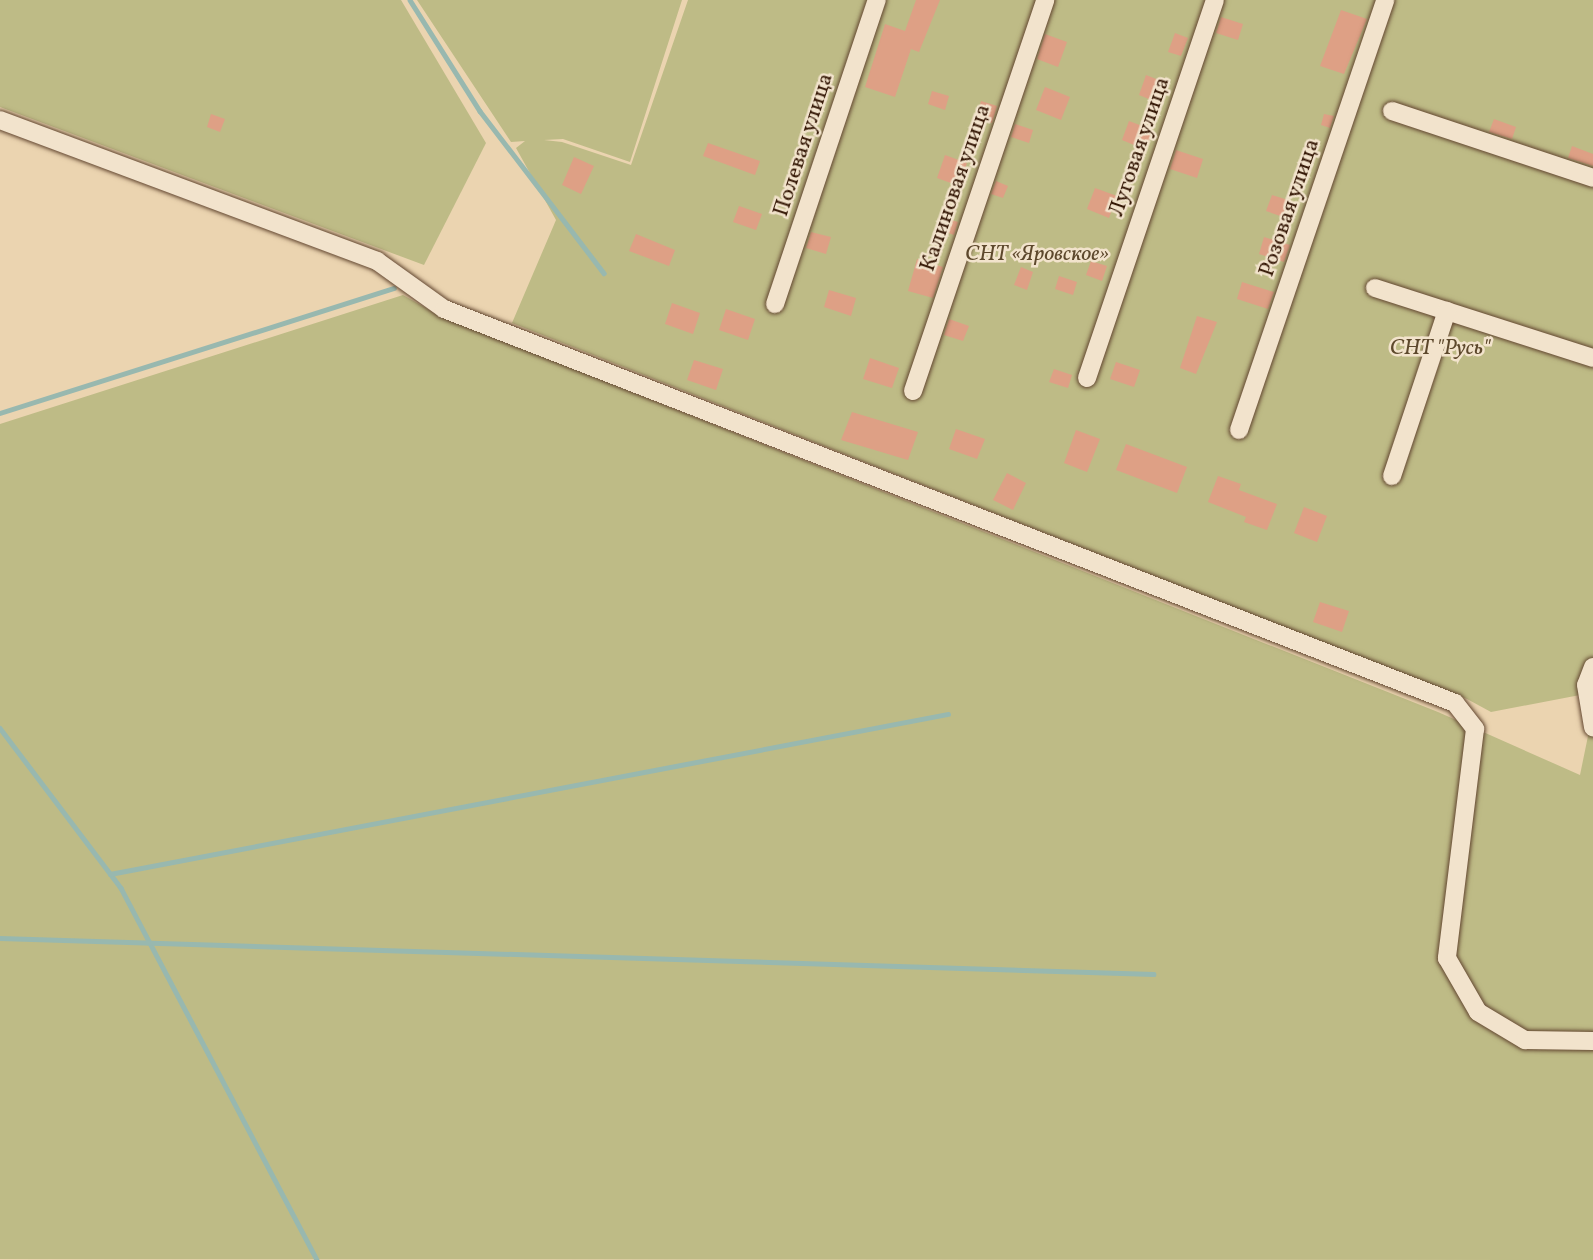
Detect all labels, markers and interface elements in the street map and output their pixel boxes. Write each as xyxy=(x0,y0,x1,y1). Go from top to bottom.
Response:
street label: Полевая улица xyxy=(768,70,840,220)
street label: Луговая улица xyxy=(1104,73,1176,221)
street label: Калиновая улица xyxy=(915,101,997,275)
street label: Розовая улица xyxy=(1254,135,1326,281)
park label: СНТ «Яровское» xyxy=(965,242,1109,268)
park label: СНТ "Русь" xyxy=(1390,336,1490,362)

